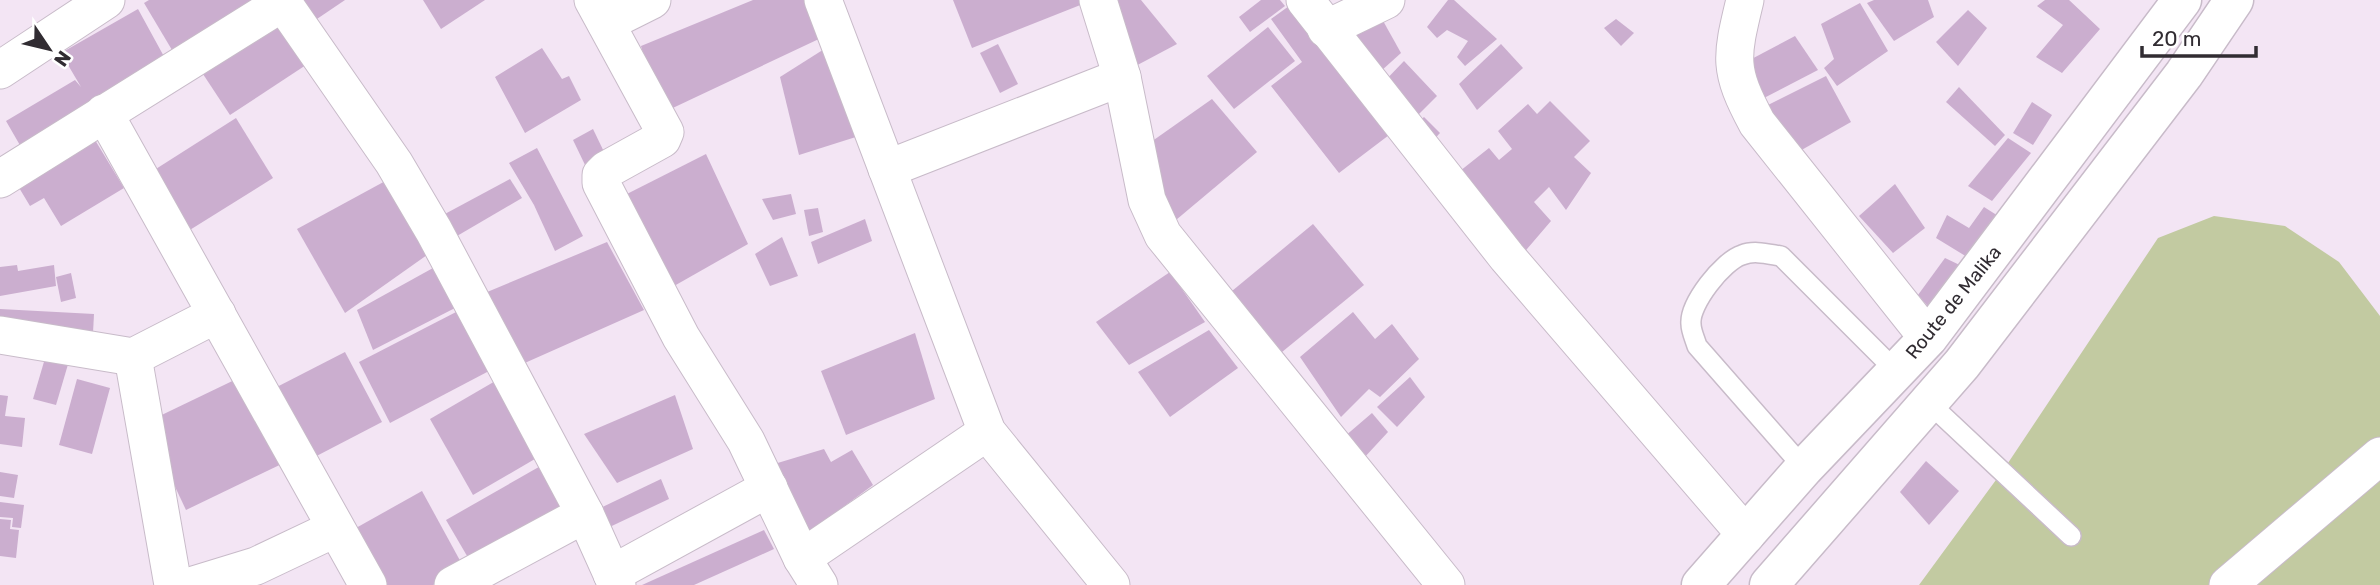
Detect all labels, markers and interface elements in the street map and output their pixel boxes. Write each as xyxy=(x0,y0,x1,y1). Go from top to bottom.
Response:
north arrow xyxy=(14,14,84,84)
scale bar xyxy=(2142,14,2256,58)
text: 20 m xyxy=(2152,26,2201,51)
text: N xyxy=(49,46,76,71)
street label: Route de Malika xyxy=(1901,241,2006,364)

